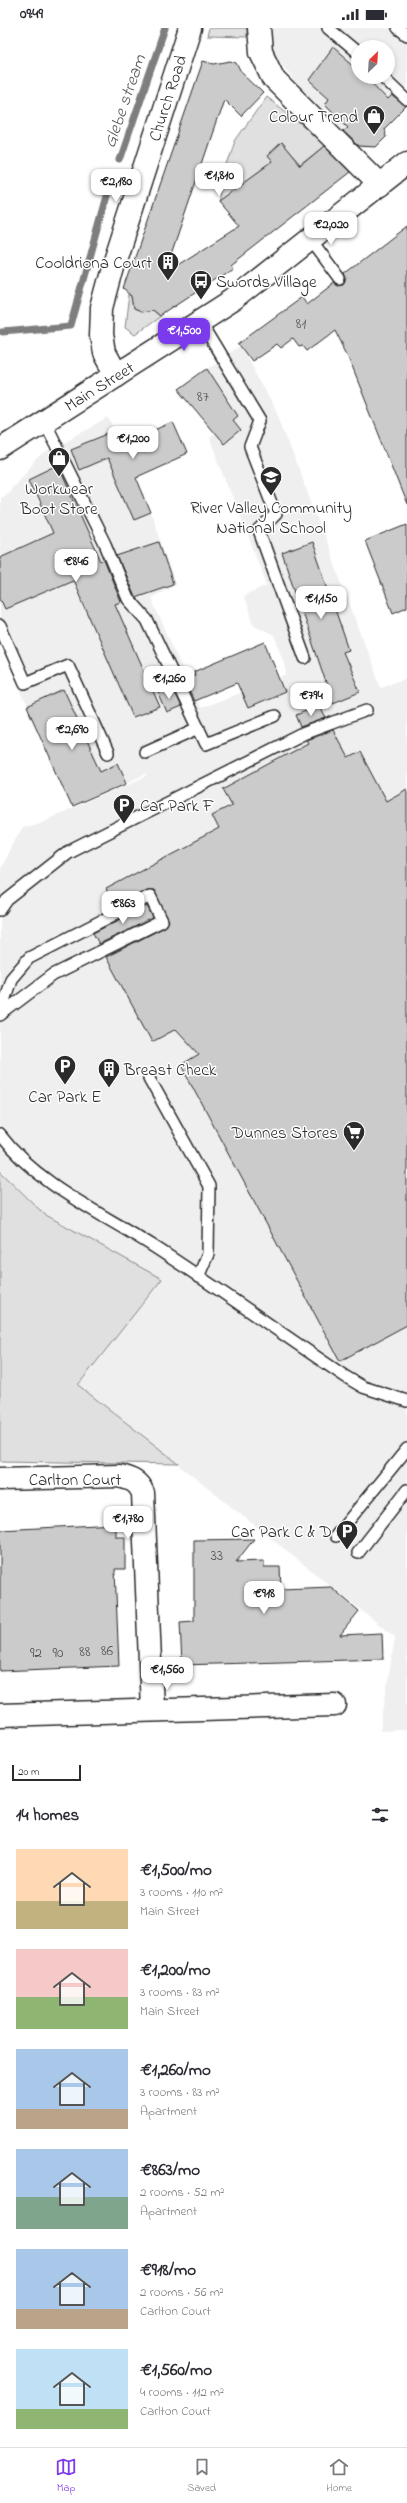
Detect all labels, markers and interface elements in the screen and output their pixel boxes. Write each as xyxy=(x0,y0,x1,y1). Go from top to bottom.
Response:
text: 09:49 xyxy=(20,3,43,25)
north arrow xyxy=(351,40,395,84)
map controls xyxy=(351,40,395,84)
water label: Glebe stream xyxy=(98,51,154,152)
street label: Church Road xyxy=(143,52,194,145)
shop icon: Colour Trend xyxy=(361,103,387,136)
place label: Colour Trend xyxy=(269,105,358,130)
pin: €1,810 xyxy=(186,163,252,197)
text: €1,810 xyxy=(204,166,234,185)
pin: €2,180 xyxy=(83,169,149,203)
text: €2,180 xyxy=(100,172,132,191)
pin: €2,020 xyxy=(298,212,364,246)
text: €2,020 xyxy=(313,215,349,234)
building icon: Cooldriona Court xyxy=(155,249,181,282)
place label: Cooldriona Court xyxy=(35,251,152,276)
bus stop icon: Swords Village xyxy=(188,268,214,301)
place label: Swords Village xyxy=(216,270,317,297)
house number: 81 xyxy=(296,313,306,335)
pin: €1,500 xyxy=(151,318,217,352)
text: €1,500 xyxy=(167,321,201,340)
street label: Main Street xyxy=(60,356,140,419)
house number: 87 xyxy=(197,386,209,408)
pin: €1,200 xyxy=(100,426,166,460)
text: €1,200 xyxy=(116,429,150,448)
shop icon: Workwear Boot Store xyxy=(46,445,72,478)
school or university icon: River Valley Community National School xyxy=(258,464,284,497)
place label: Workwear Boot Store xyxy=(19,477,98,522)
place label: River Valley Community National School xyxy=(190,496,352,541)
pin: €846 xyxy=(52,549,100,583)
text: €846 xyxy=(63,552,89,571)
pin: €1,150 xyxy=(288,586,354,620)
text: €1,150 xyxy=(305,589,337,608)
pin: €1,260 xyxy=(136,666,202,700)
text: €1,260 xyxy=(152,669,186,688)
pin: €794 xyxy=(287,683,335,717)
text: €794 xyxy=(299,686,323,705)
pin: €2,690 xyxy=(39,717,105,751)
text: €2,690 xyxy=(55,720,89,739)
parking icon: Car Park F xyxy=(111,792,137,825)
place label: Car Park F xyxy=(140,794,214,819)
pin: €863 xyxy=(99,891,147,925)
text: €863 xyxy=(110,894,136,913)
parking icon: Car Park E xyxy=(52,1053,78,1086)
building icon: Breast Check xyxy=(96,1056,122,1089)
place label: Breast Check xyxy=(123,1058,217,1083)
place label: Car Park E xyxy=(28,1085,102,1110)
supermarket icon: Dunnes Stores xyxy=(341,1119,367,1152)
place label: Dunnes Stores xyxy=(231,1121,338,1146)
street label: Carlton Court xyxy=(29,1468,122,1493)
pin: €1,780 xyxy=(95,1506,161,1540)
text: €1,780 xyxy=(112,1509,144,1528)
parking icon: Car Park C & D xyxy=(334,1518,360,1551)
place label: Car Park C & D xyxy=(231,1520,332,1545)
house number: 33 xyxy=(211,1545,223,1567)
pin: €918 xyxy=(240,1581,288,1615)
text: €918 xyxy=(253,1584,275,1603)
house number: 86 xyxy=(101,1640,114,1662)
house number: 88 xyxy=(79,1641,91,1663)
house number: 92 xyxy=(30,1642,43,1664)
house number: 90 xyxy=(53,1642,64,1664)
pin: €1,560 xyxy=(134,1657,200,1691)
text: €1,560 xyxy=(150,1660,184,1679)
scale bar xyxy=(12,1763,81,1782)
text: 20 m xyxy=(18,1764,40,1780)
text: 14 homes xyxy=(16,1803,79,1828)
icon: filters xyxy=(369,1804,391,1826)
text: €1,500/mo xyxy=(140,1858,212,1883)
icon: home xyxy=(48,1865,96,1913)
text: 3 rooms · 110 m² xyxy=(140,1883,223,1902)
text: Main Street xyxy=(140,1902,200,1921)
text: €1,200/mo xyxy=(140,1958,211,1983)
icon: home xyxy=(48,1965,96,2013)
text: 3 rooms · 83 m² xyxy=(140,1983,220,2002)
text: Main Street xyxy=(140,2002,200,2021)
text: €1,260/mo xyxy=(140,2058,211,2083)
icon: home xyxy=(48,2065,96,2113)
text: 3 rooms · 83 m² xyxy=(140,2083,220,2102)
text: Apartment xyxy=(140,2102,197,2121)
text: €863/mo xyxy=(140,2158,200,2183)
icon: home xyxy=(48,2165,96,2213)
text: 2 rooms · 52 m² xyxy=(140,2183,224,2202)
text: Apartment xyxy=(140,2202,197,2221)
text: €918/mo xyxy=(140,2258,196,2283)
icon: home xyxy=(48,2265,96,2313)
text: 2 rooms · 56 m² xyxy=(140,2283,224,2302)
text: Carlton Court xyxy=(140,2302,211,2321)
text: €1,560/mo xyxy=(140,2358,212,2383)
icon: home xyxy=(48,2365,96,2413)
text: 4 rooms · 112 m² xyxy=(140,2383,224,2402)
text: Carlton Court xyxy=(140,2402,211,2421)
tab: Map xyxy=(55,2456,77,2496)
tab: Saved xyxy=(187,2456,216,2496)
tab: Home xyxy=(326,2456,352,2496)

